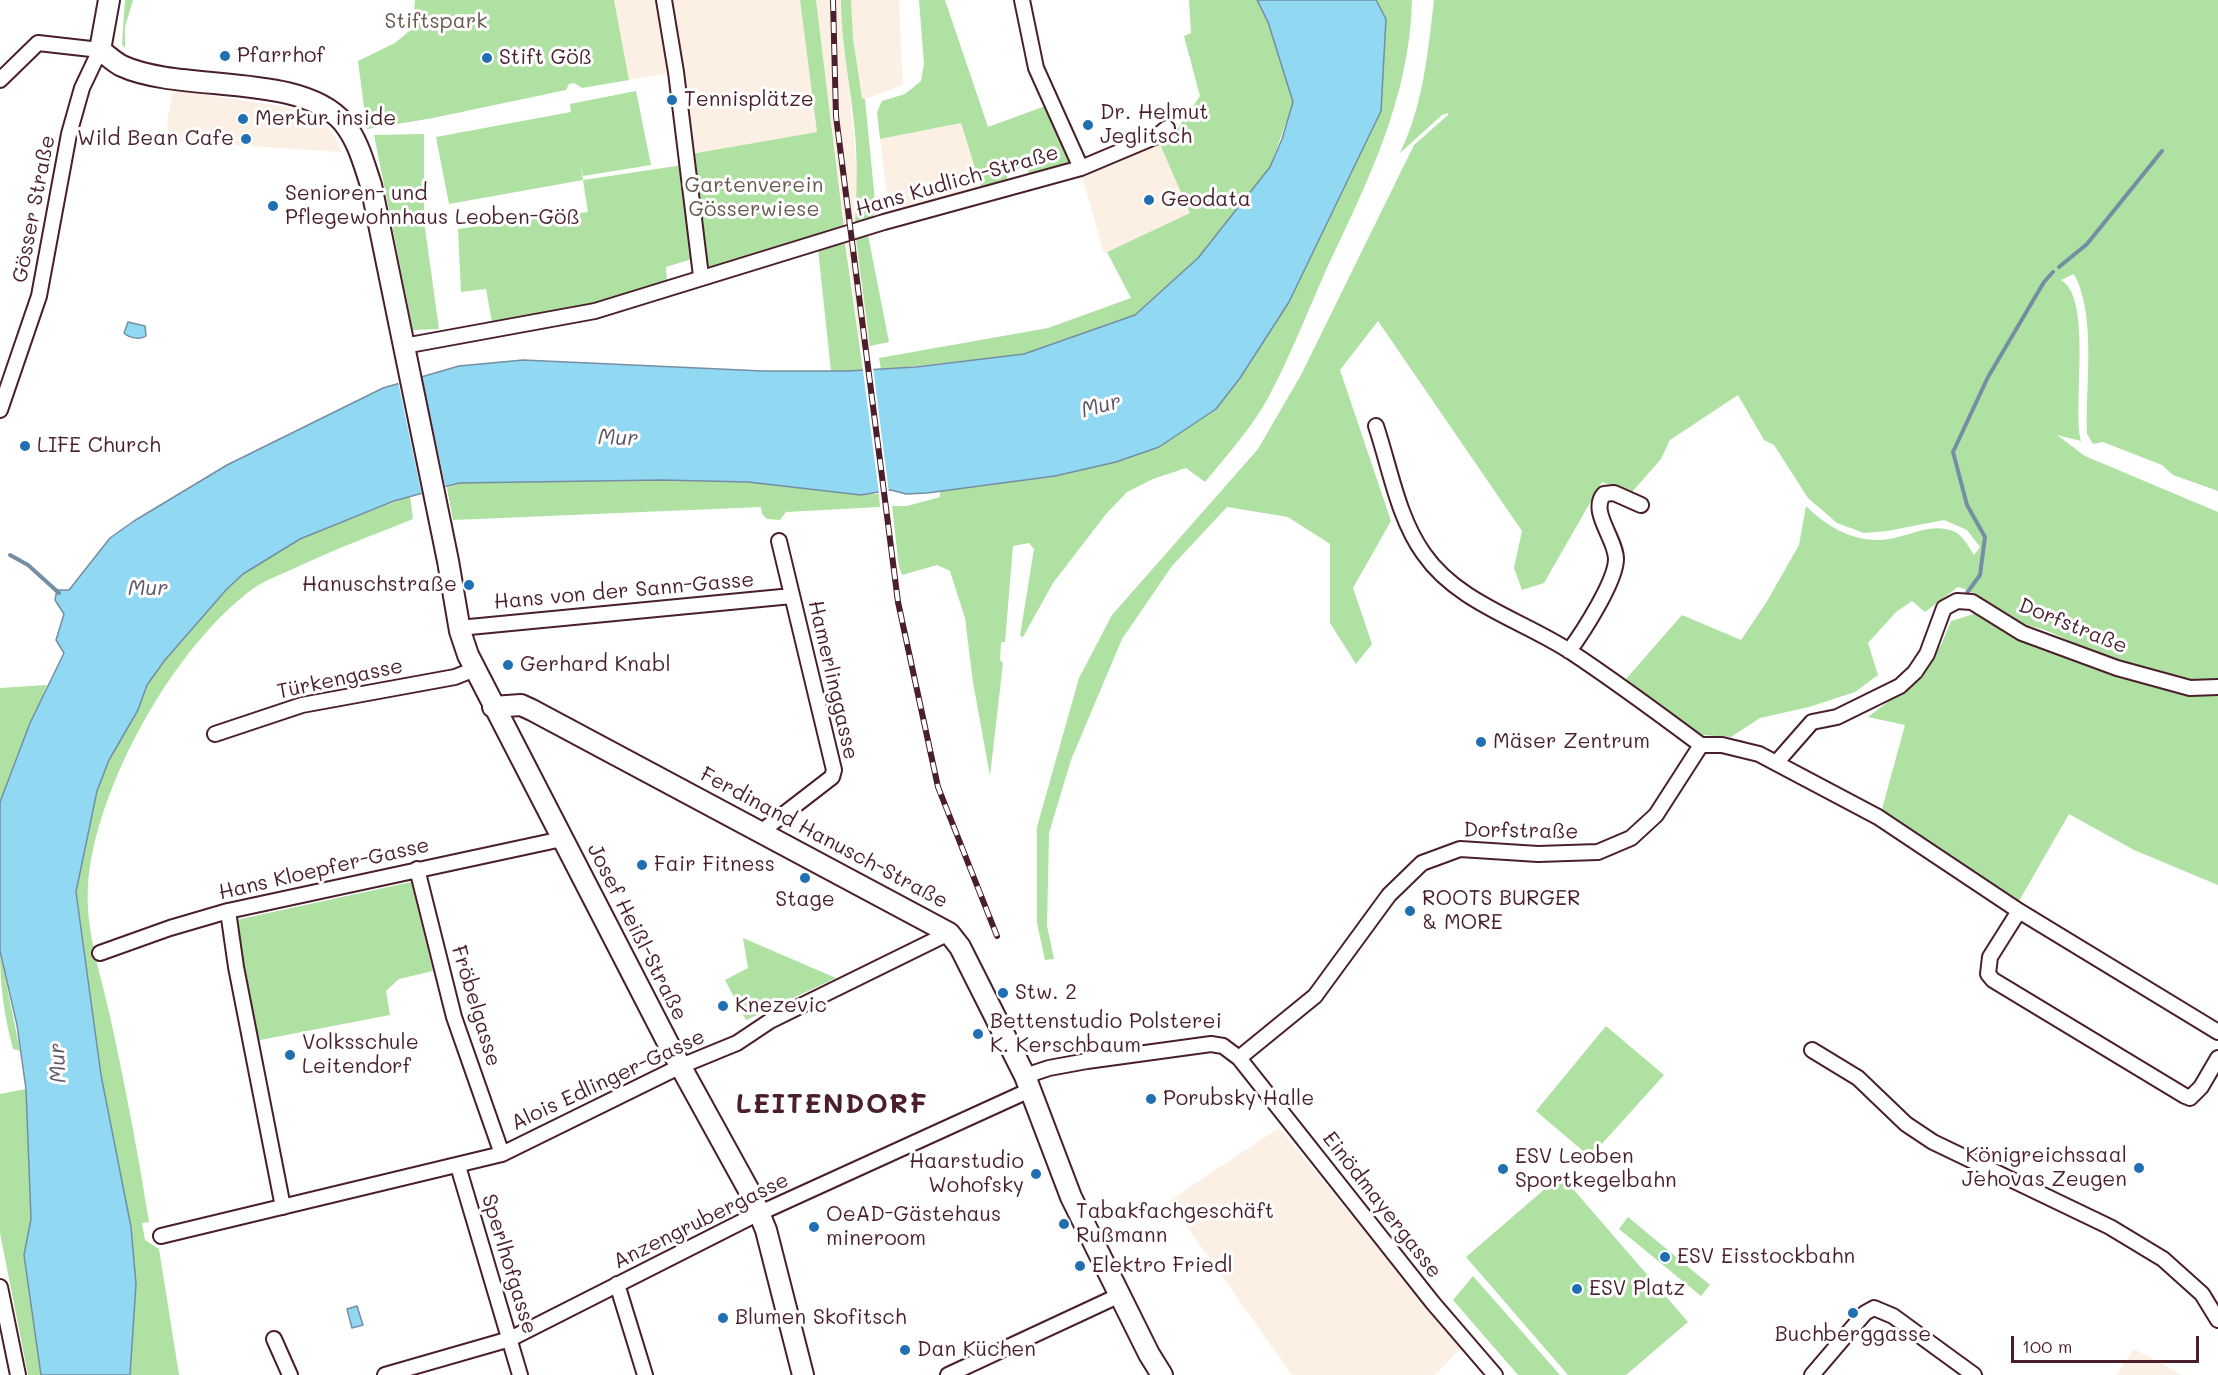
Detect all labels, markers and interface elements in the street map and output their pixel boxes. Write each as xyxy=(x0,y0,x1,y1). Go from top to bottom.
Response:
park label: Stiftspark xyxy=(385,9,487,35)
place label: Pfarrhof xyxy=(237,43,325,69)
place label: Stift Göß xyxy=(499,45,592,71)
marker: Pfarrhof xyxy=(218,49,232,63)
marker: Stift Göß xyxy=(480,51,494,65)
place label: Tennisplätze xyxy=(684,87,814,113)
marker: Tennisplätze xyxy=(665,93,679,107)
place label: Dr. Helmut Jeglitsch xyxy=(1100,100,1209,150)
place label: Merkur inside xyxy=(255,106,396,132)
marker: Merkur inside xyxy=(236,112,250,126)
marker: Dr. Helmut Jeglitsch xyxy=(1081,118,1095,132)
place label: Wild Bean Cafe xyxy=(77,126,234,152)
marker: Wild Bean Cafe xyxy=(239,132,253,146)
street label: Gösser Straße xyxy=(7,133,61,285)
street label: Hans Kudlich-Straße xyxy=(853,140,1061,222)
park label: Gartenverein Gösserwiese xyxy=(685,173,823,223)
place label: Senioren- und Pflegewohnhaus Leoben-Göß xyxy=(285,181,580,231)
place label: Geodata xyxy=(1161,187,1251,213)
marker: Geodata xyxy=(1142,193,1156,207)
marker: Senioren- und Pflegewohnhaus Leoben-Göß xyxy=(266,199,280,213)
water label: Mur xyxy=(1078,388,1124,424)
water label: Mur xyxy=(597,424,639,452)
place label: LIFE Church xyxy=(37,433,161,459)
marker: LIFE Church xyxy=(18,439,32,453)
street label: Hans von der Sann-Gasse xyxy=(493,567,755,615)
place label: Hanuschstraße xyxy=(302,572,457,598)
water label: Mur xyxy=(128,575,168,601)
marker: Hanuschstraße xyxy=(462,578,476,592)
street label: Dorfstraße xyxy=(2015,593,2131,659)
street label: Hamerlinggasse xyxy=(802,598,864,762)
place label: Gerhard Knabl xyxy=(520,652,671,678)
street label: Türkengasse xyxy=(275,653,405,705)
marker: Gerhard Knabl xyxy=(501,658,515,672)
place label: Mäser Zentrum xyxy=(1493,729,1650,755)
marker: Mäser Zentrum xyxy=(1474,735,1488,749)
street label: Ferdinand Hanusch-Straße xyxy=(696,762,952,914)
street label: Dorfstraße xyxy=(1463,817,1579,845)
street label: Hans Kloepfer-Gasse xyxy=(216,832,432,906)
street label: Josef Heißl-Straße xyxy=(582,839,692,1025)
place label: Fair Fitness xyxy=(654,852,775,878)
marker: Fair Fitness xyxy=(635,858,649,872)
marker: Stage xyxy=(798,871,812,885)
place label: ROOTS BURGER & MORE xyxy=(1422,886,1581,936)
place label: Stage xyxy=(775,887,835,913)
marker: ROOTS BURGER & MORE xyxy=(1403,904,1417,918)
street label: Fröbelgasse xyxy=(446,943,506,1069)
place label: Stw. 2 xyxy=(1015,980,1077,1006)
marker: Stw. 2 xyxy=(996,986,1010,1000)
place label: Knezevic xyxy=(735,993,827,1019)
marker: Knezevic xyxy=(716,999,730,1013)
place label: Bettenstudio Polsterei K. Kerschbaum xyxy=(990,1009,1222,1059)
street label: Alois Edlinger-Gasse xyxy=(507,1024,709,1136)
marker: Bettenstudio Polsterei K. Kerschbaum xyxy=(971,1027,985,1041)
place label: Volksschule Leitendorf xyxy=(302,1030,419,1080)
water label: Mur xyxy=(44,1042,72,1084)
marker: Volksschule Leitendorf xyxy=(283,1048,297,1062)
place label: Porubsky Halle xyxy=(1163,1086,1314,1112)
district label: LEITENDORF xyxy=(736,1089,928,1121)
marker: Porubsky Halle xyxy=(1144,1092,1158,1106)
street label: Einödmayergasse xyxy=(1317,1127,1447,1283)
place label: Königreichssaal Jehovas Zeugen xyxy=(1962,1143,2127,1193)
place label: ESV Leoben Sportkegelbahn xyxy=(1515,1144,1677,1194)
place label: Haarstudio Wohofsky xyxy=(909,1149,1024,1199)
marker: Königreichssaal Jehovas Zeugen xyxy=(2132,1161,2146,1175)
marker: ESV Leoben Sportkegelbahn xyxy=(1496,1162,1510,1176)
marker: Haarstudio Wohofsky xyxy=(1029,1167,1043,1181)
street label: Anzengrubergasse xyxy=(609,1168,793,1274)
street label: Sperlhofgasse xyxy=(476,1191,542,1337)
place label: Tabakfachgeschäft Rußmann xyxy=(1076,1199,1274,1249)
place label: OeAD-Gästehaus mineroom xyxy=(826,1202,1001,1252)
marker: Tabakfachgeschäft Rußmann xyxy=(1057,1217,1071,1231)
marker: OeAD-Gästehaus mineroom xyxy=(807,1220,821,1234)
place label: ESV Eisstockbahn xyxy=(1677,1244,1855,1270)
marker: ESV Eisstockbahn xyxy=(1658,1250,1672,1264)
place label: Elektro Friedl xyxy=(1092,1253,1233,1279)
marker: Elektro Friedl xyxy=(1073,1259,1087,1273)
place label: ESV Platz xyxy=(1589,1276,1685,1302)
marker: ESV Platz xyxy=(1570,1282,1584,1296)
place label: Blumen Skofitsch xyxy=(735,1305,907,1331)
marker: Buchberggasse xyxy=(1846,1306,1860,1320)
marker: Blumen Skofitsch xyxy=(716,1311,730,1325)
place label: Buchberggasse xyxy=(1775,1322,1931,1348)
scale bar xyxy=(2014,1324,2202,1362)
text: 100 m xyxy=(2022,1334,2072,1358)
place label: Dan Küchen xyxy=(917,1337,1036,1363)
marker: Dan Küchen xyxy=(898,1343,912,1357)

